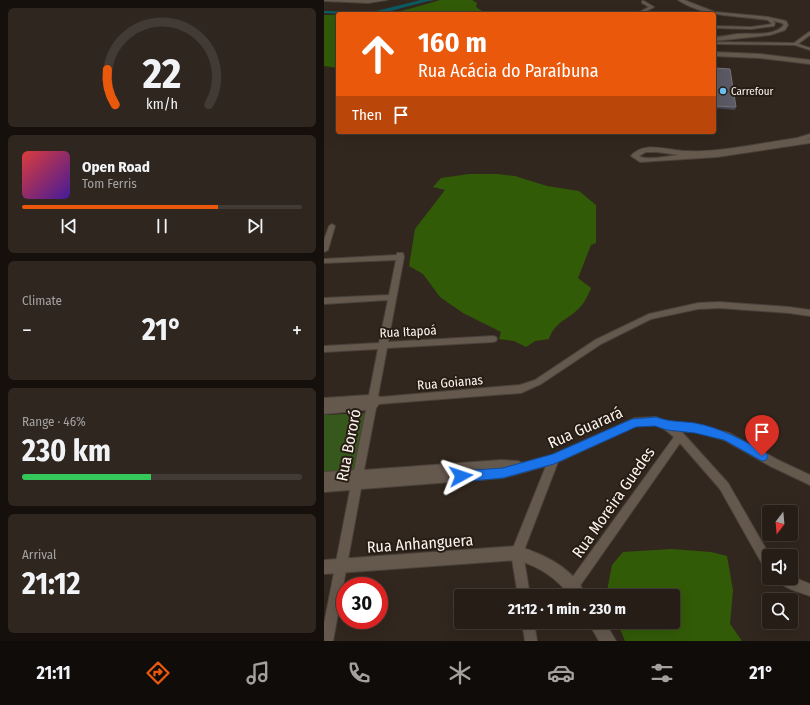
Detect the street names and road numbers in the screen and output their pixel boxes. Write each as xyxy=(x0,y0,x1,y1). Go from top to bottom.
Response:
street label: Rua Itapoá xyxy=(379,323,437,340)
street label: Rua Goianas xyxy=(417,372,484,393)
street label: Rua Guarará xyxy=(545,402,626,452)
street label: Rua Bororó xyxy=(332,407,365,483)
street label: Rua Moreira Guedes xyxy=(568,443,659,561)
street label: Rua Anhanguera xyxy=(366,530,474,557)

